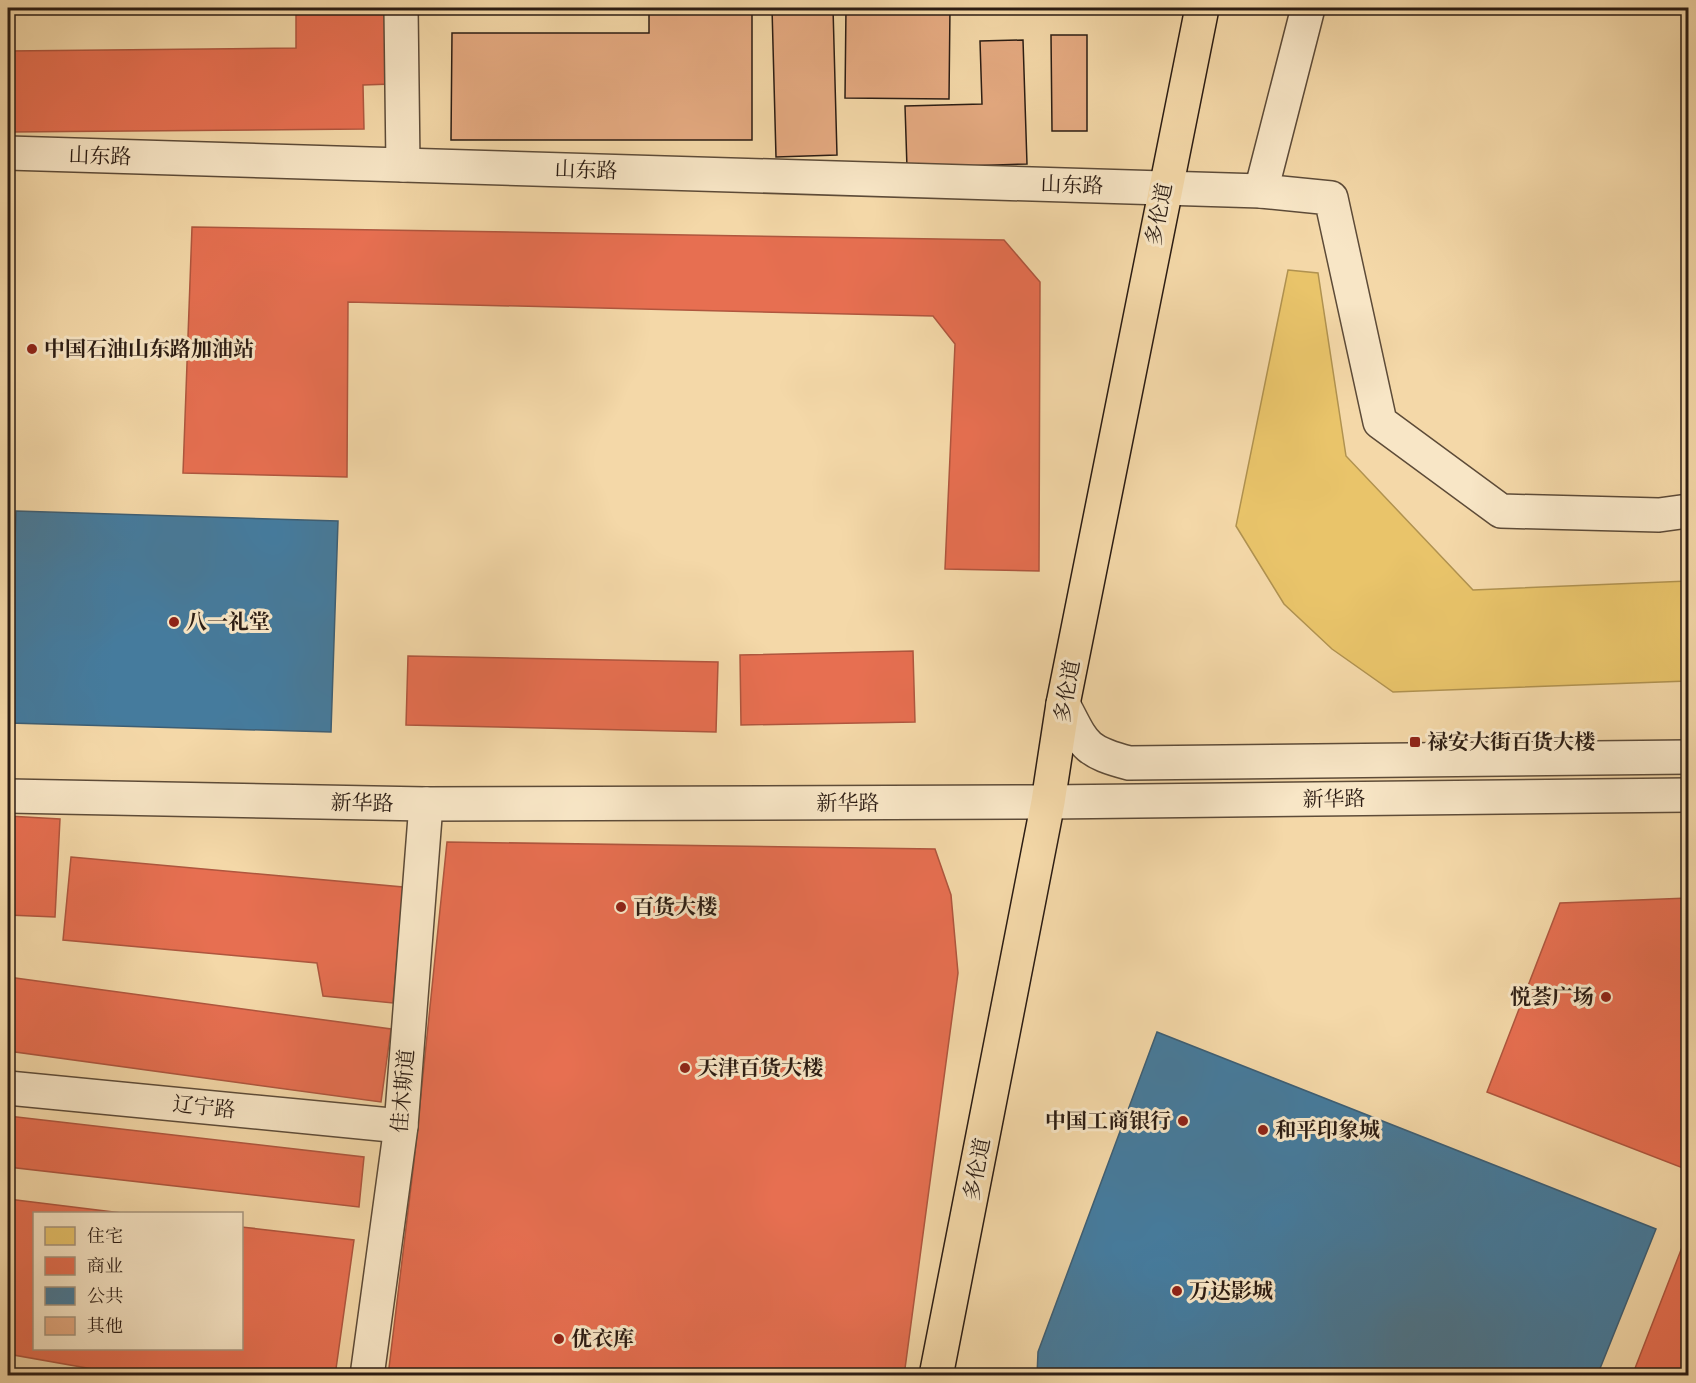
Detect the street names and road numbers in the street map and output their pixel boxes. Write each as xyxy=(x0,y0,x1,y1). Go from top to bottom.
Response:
street label: 山东路 xyxy=(68,142,132,170)
street label: 山东路 xyxy=(554,156,618,184)
street label: 山东路 xyxy=(1040,171,1104,199)
street label: 多伦道 xyxy=(1140,181,1178,247)
street label: 多伦道 xyxy=(1049,658,1085,724)
street label: 新华路 xyxy=(1302,785,1366,813)
street label: 新华路 xyxy=(330,789,394,817)
street label: 新华路 xyxy=(817,790,880,816)
street label: 佳木斯道 xyxy=(386,1048,420,1134)
street label: 辽宁路 xyxy=(171,1091,237,1123)
street label: 多伦道 xyxy=(958,1136,996,1202)

